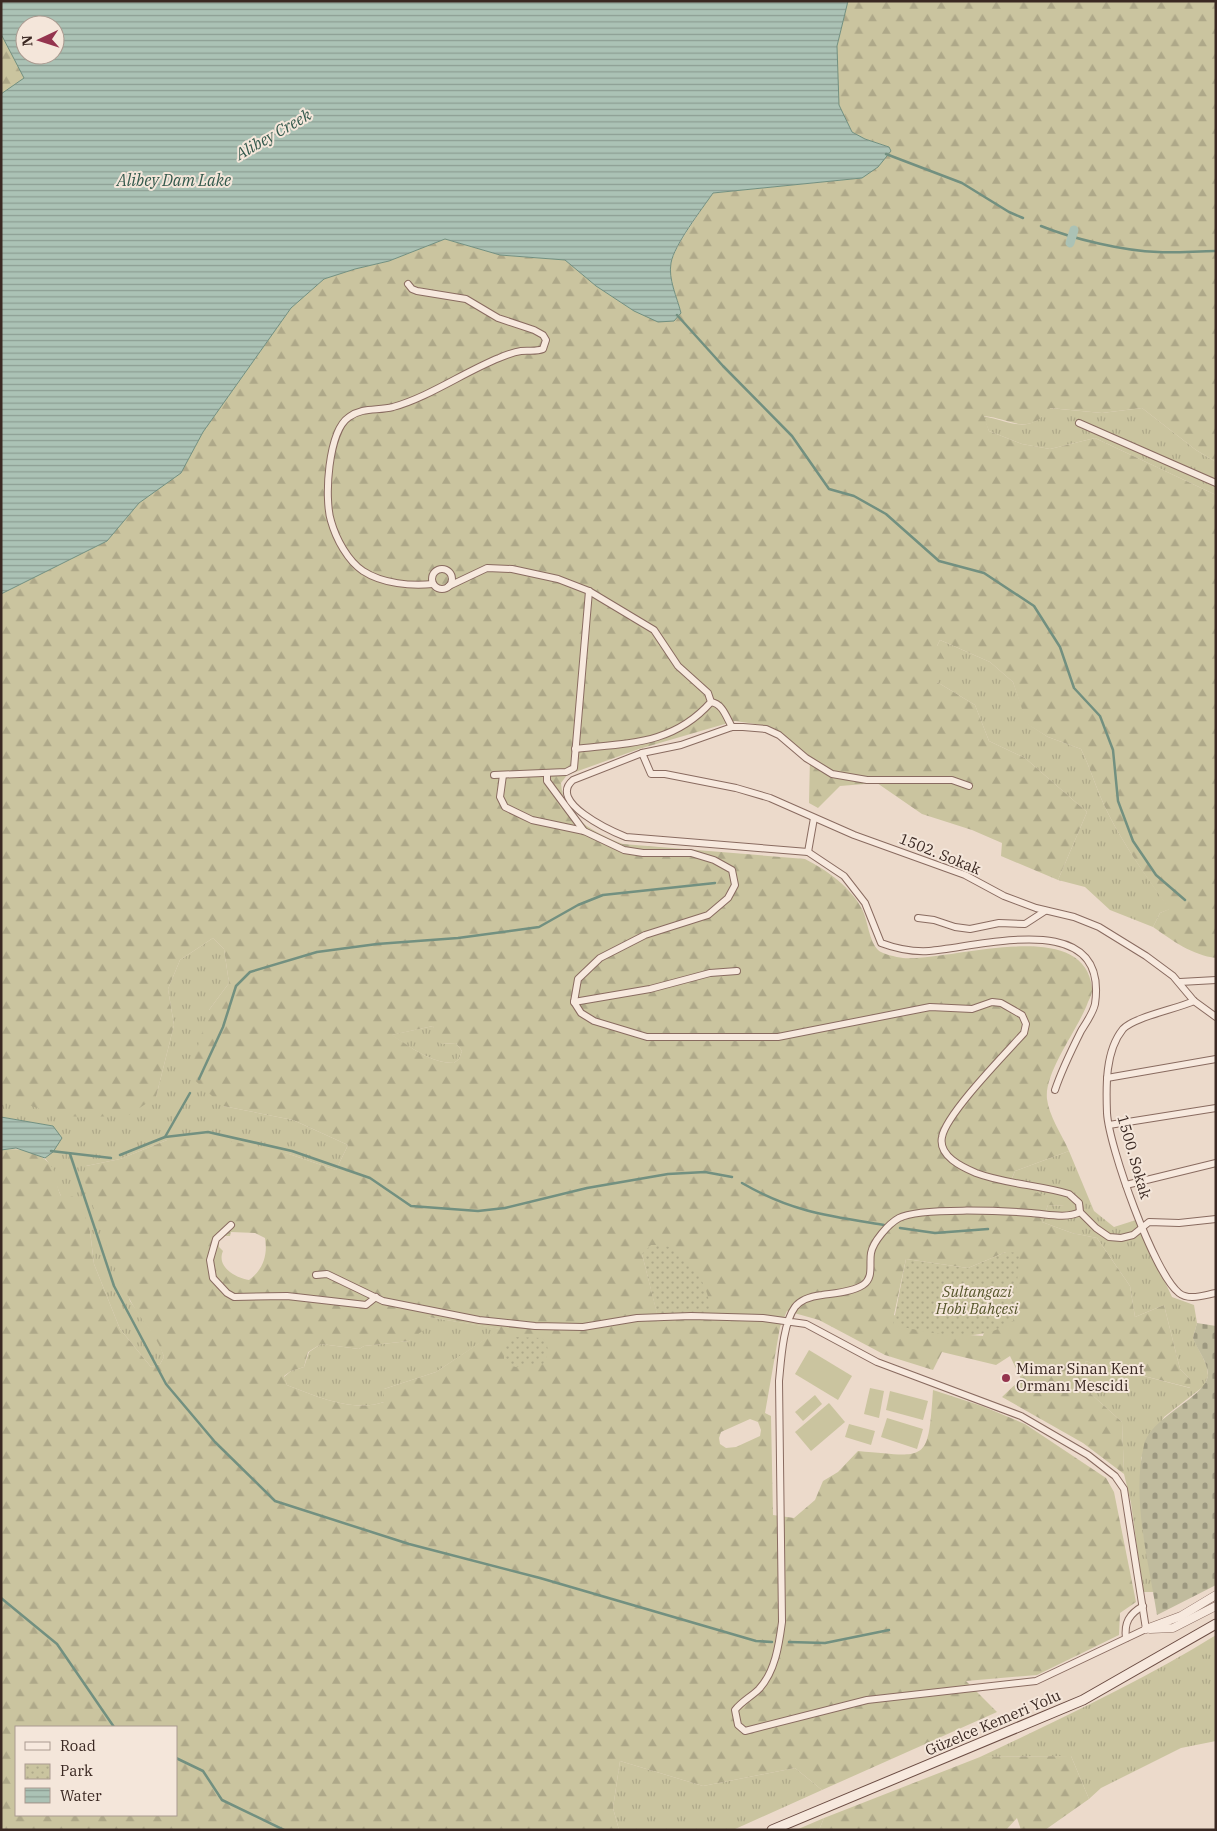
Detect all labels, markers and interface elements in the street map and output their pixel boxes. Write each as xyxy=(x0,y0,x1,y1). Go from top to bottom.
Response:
north arrow xyxy=(15,15,65,65)
text: N xyxy=(18,35,36,47)
water label: Alibey Creek xyxy=(231,104,315,164)
water label: Alibey Dam Lake xyxy=(116,170,231,190)
street label: 1502. Sokak xyxy=(897,829,984,879)
street label: 1500. Sokak xyxy=(1113,1113,1156,1201)
park label: Sultangazi Hobi Bahçesi xyxy=(935,1282,1019,1318)
place label: Mimar Sinan Kent Ormanı Mescidi xyxy=(1016,1359,1144,1395)
marker: Mimar Sinan Kent Ormanı Mescidi xyxy=(1000,1372,1012,1384)
street label: Güzelce Kemeri Yolu xyxy=(922,1685,1063,1760)
legend xyxy=(15,1726,178,1816)
text: Road xyxy=(60,1736,96,1755)
text: Park xyxy=(60,1761,93,1780)
text: Water xyxy=(60,1786,102,1805)

